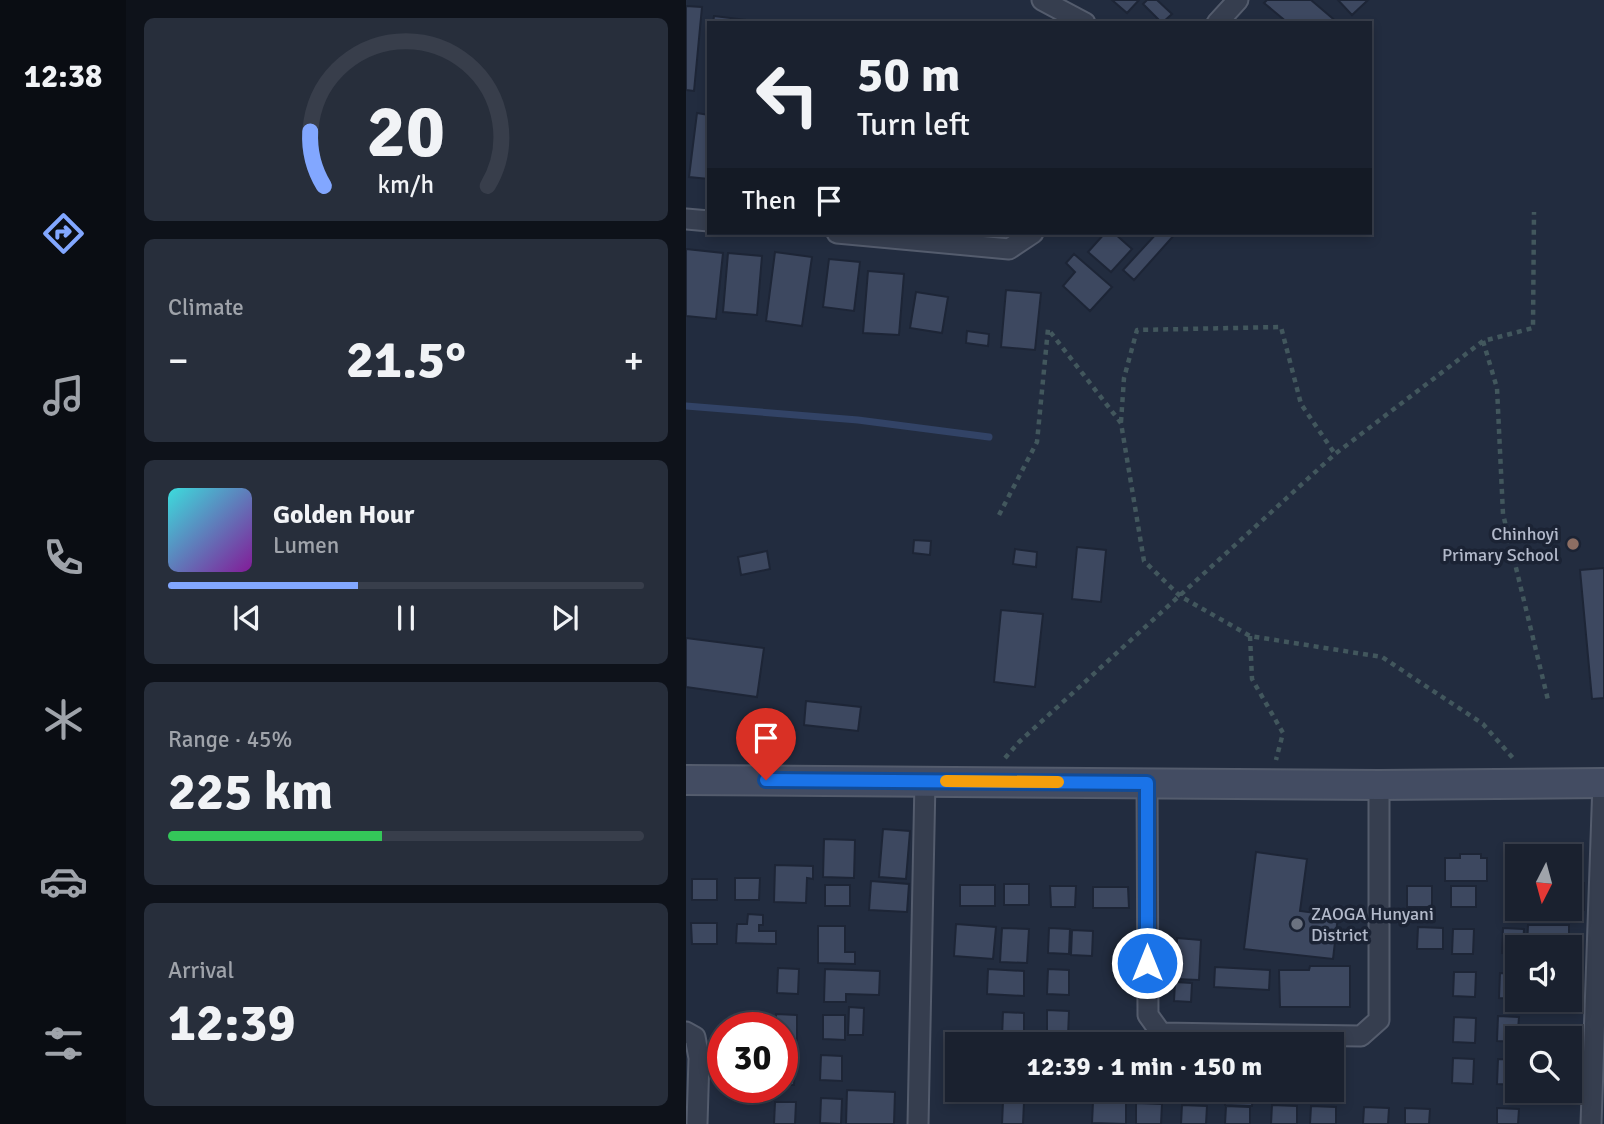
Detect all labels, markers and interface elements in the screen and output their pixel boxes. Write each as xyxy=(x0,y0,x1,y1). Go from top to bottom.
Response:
text: 50 m xyxy=(857,45,960,105)
icon: left xyxy=(742,49,833,140)
text: 12:38 xyxy=(24,57,102,96)
text: 20 xyxy=(367,88,445,177)
text: Turn left xyxy=(857,105,970,144)
text: km/h xyxy=(378,168,434,199)
icon: arrive xyxy=(810,182,848,220)
text: Then xyxy=(742,185,796,217)
icon: directions xyxy=(39,209,88,258)
text: Climate xyxy=(168,293,244,322)
text: 21.5° xyxy=(346,328,466,392)
text: − xyxy=(168,337,189,384)
text: + xyxy=(623,337,644,384)
icon: music xyxy=(39,371,88,420)
text: Golden Hour xyxy=(273,499,414,531)
place label: Chinhoyi Primary School xyxy=(1442,523,1559,566)
text: Lumen xyxy=(273,531,339,560)
icon: phone xyxy=(39,533,88,582)
marker: Chinhoyi Primary School xyxy=(1565,536,1581,552)
icon: previous xyxy=(228,599,266,637)
icon: pause xyxy=(387,599,425,637)
icon: next xyxy=(546,599,584,637)
icon: climate xyxy=(39,695,88,744)
pin xyxy=(736,708,796,780)
icon: arrive xyxy=(747,719,785,757)
text: Range · 45% xyxy=(168,725,292,754)
text: 225 km xyxy=(168,760,333,824)
north arrow xyxy=(1505,844,1582,920)
map controls xyxy=(1505,844,1582,1103)
icon: car xyxy=(39,857,88,906)
place label: ZAOGA Hunyani District xyxy=(1311,903,1434,946)
marker: ZAOGA Hunyani District xyxy=(1289,916,1305,932)
position arrow xyxy=(1110,926,1184,1000)
button: sound xyxy=(1505,935,1582,1012)
text: Arrival xyxy=(168,956,234,985)
text: 12:39 xyxy=(168,991,296,1055)
speed limit sign: 30 xyxy=(707,1012,798,1103)
icon: filters xyxy=(39,1019,88,1068)
button: search xyxy=(1505,1026,1582,1103)
text: 12:39 · 1 min · 150 m xyxy=(1027,1051,1262,1083)

